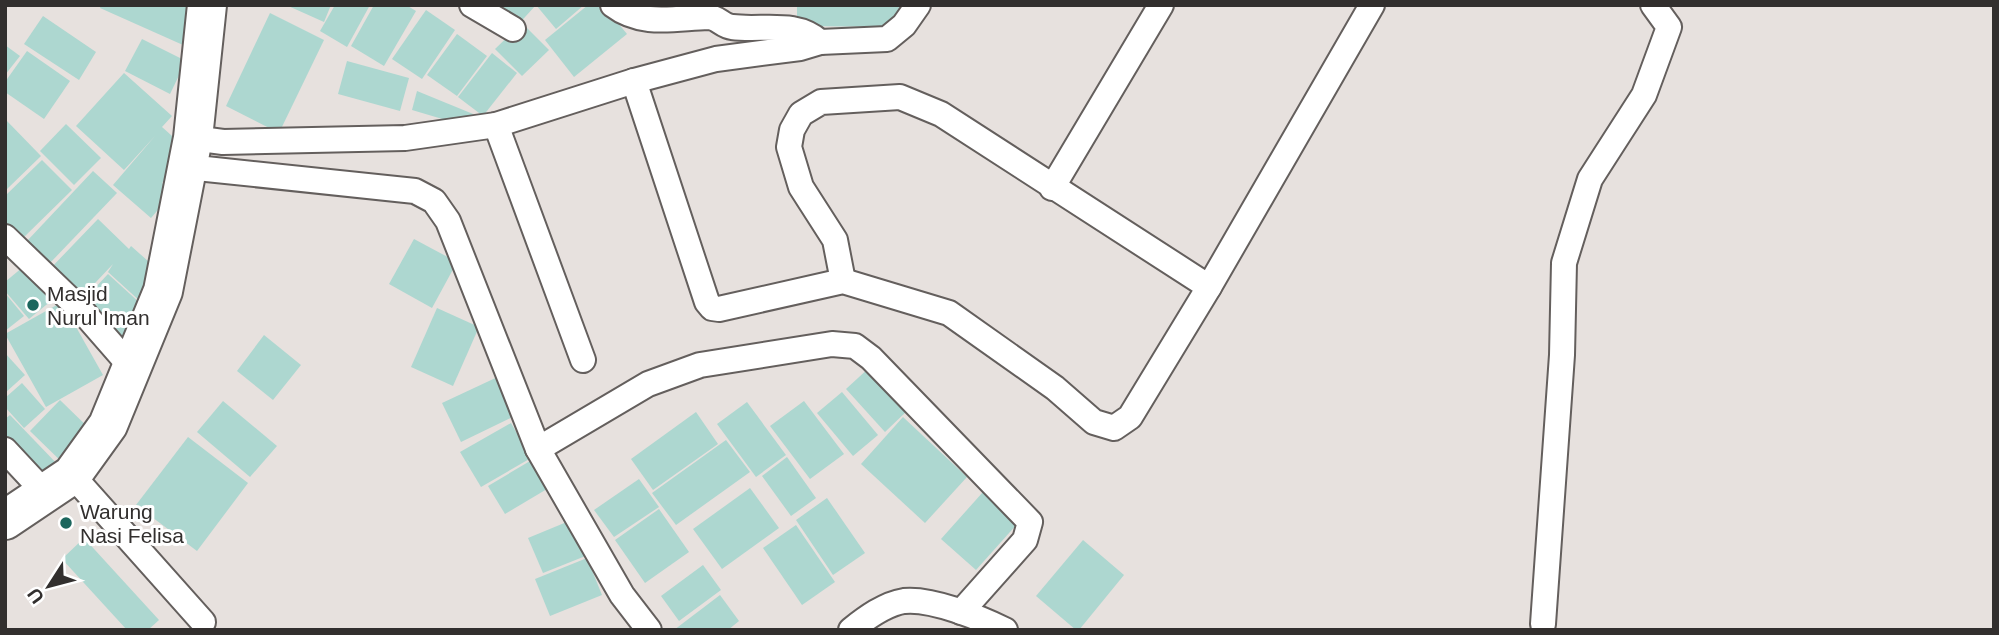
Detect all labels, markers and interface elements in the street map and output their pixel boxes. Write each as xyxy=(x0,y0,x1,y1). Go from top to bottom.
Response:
place label: Masjid Nurul Iman xyxy=(47,282,150,329)
marker: Masjid Nurul Iman xyxy=(25,297,41,313)
place label: Warung Nasi Felisa xyxy=(80,500,184,547)
marker: Warung Nasi Felisa xyxy=(58,515,74,531)
north arrow xyxy=(14,551,84,621)
text: U xyxy=(23,584,48,607)

